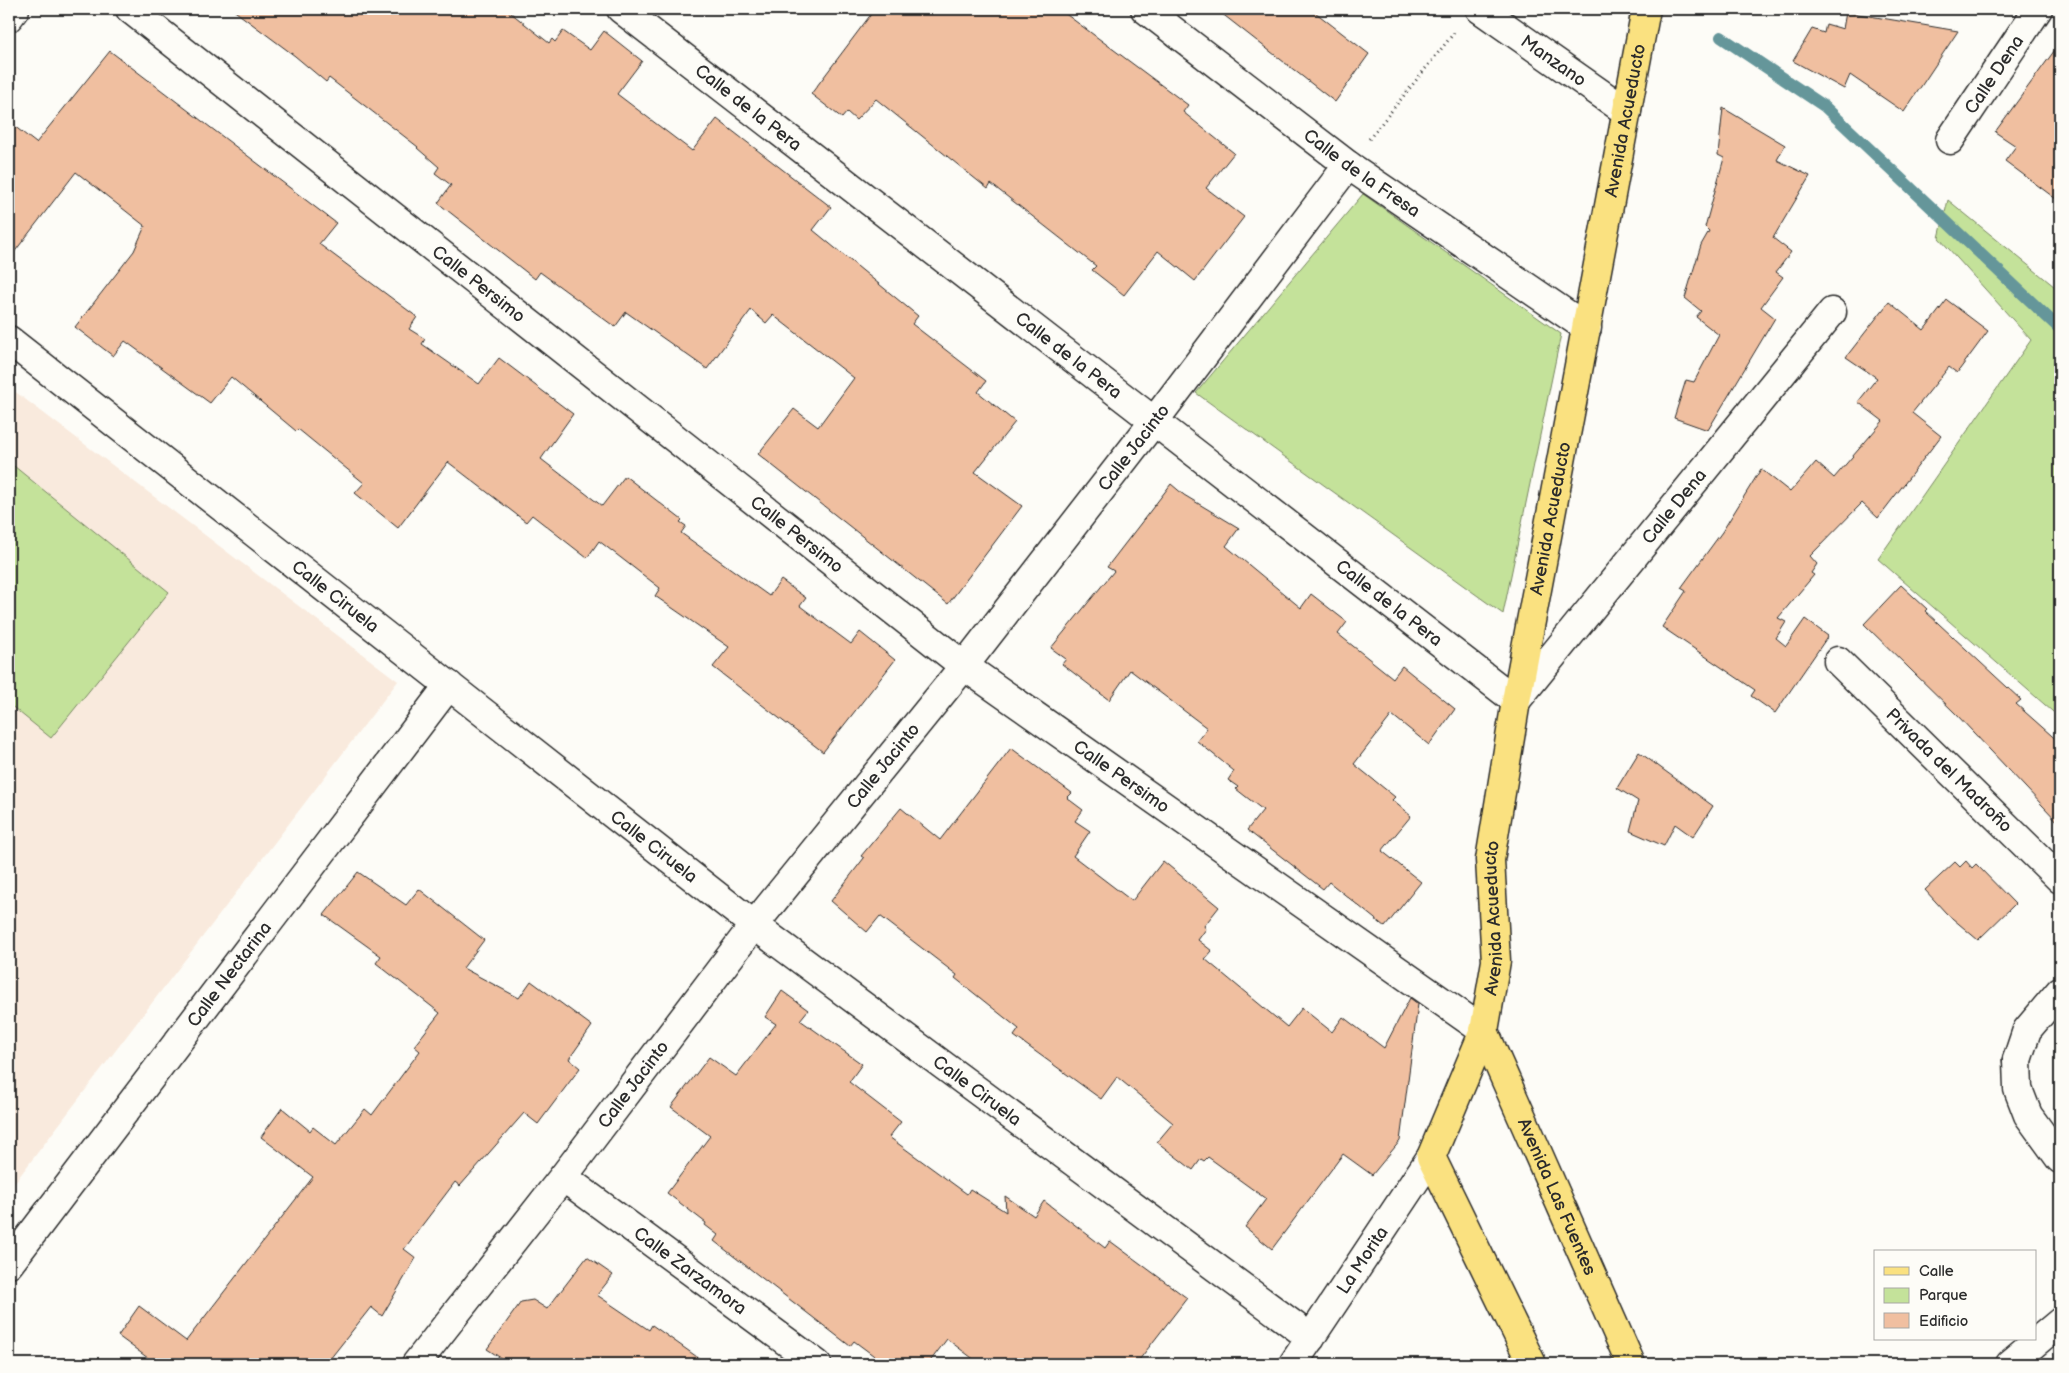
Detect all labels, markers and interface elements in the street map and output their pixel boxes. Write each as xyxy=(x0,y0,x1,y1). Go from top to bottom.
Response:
street label: Manzano xyxy=(1517,31,1590,91)
street label: Calle Dena xyxy=(1960,31,2028,118)
street label: Avenida Acueducto xyxy=(1600,42,1650,199)
street label: Calle de la Pera xyxy=(691,60,806,155)
street label: Calle de la Fresa xyxy=(1300,124,1424,222)
street label: Calle Persimo xyxy=(428,241,529,327)
street label: Calle de la Pera xyxy=(1011,307,1126,403)
street label: Calle Jacinto xyxy=(1093,400,1174,495)
street label: Avenida Acueducto xyxy=(1526,440,1575,597)
street label: Calle Dena xyxy=(1637,465,1711,548)
street label: Calle Persimo xyxy=(746,491,848,577)
street label: Calle de la Pera xyxy=(1332,555,1447,651)
street label: Calle Ciruela xyxy=(288,556,383,637)
street label: Privada del Madroño xyxy=(1882,704,2017,837)
street label: Calle Jacinto xyxy=(842,719,924,813)
street label: Calle Persimo xyxy=(1069,736,1173,817)
street label: Calle Ciruela xyxy=(606,806,702,887)
street label: Avenida Acueducto xyxy=(1479,839,1507,997)
street label: Calle Nectarina xyxy=(183,917,276,1031)
street label: Calle Jacinto xyxy=(593,1037,673,1132)
street label: Calle Ciruela xyxy=(929,1051,1025,1130)
street label: Avenida Las Fuentes xyxy=(1513,1115,1601,1278)
street label: Calle Zarzamora xyxy=(630,1222,751,1319)
street label: La Morita xyxy=(1332,1222,1392,1298)
legend xyxy=(1874,1250,2036,1340)
text: Calle xyxy=(1919,1262,1954,1281)
text: Parque xyxy=(1919,1286,1968,1305)
text: Edificio xyxy=(1919,1312,1968,1331)

